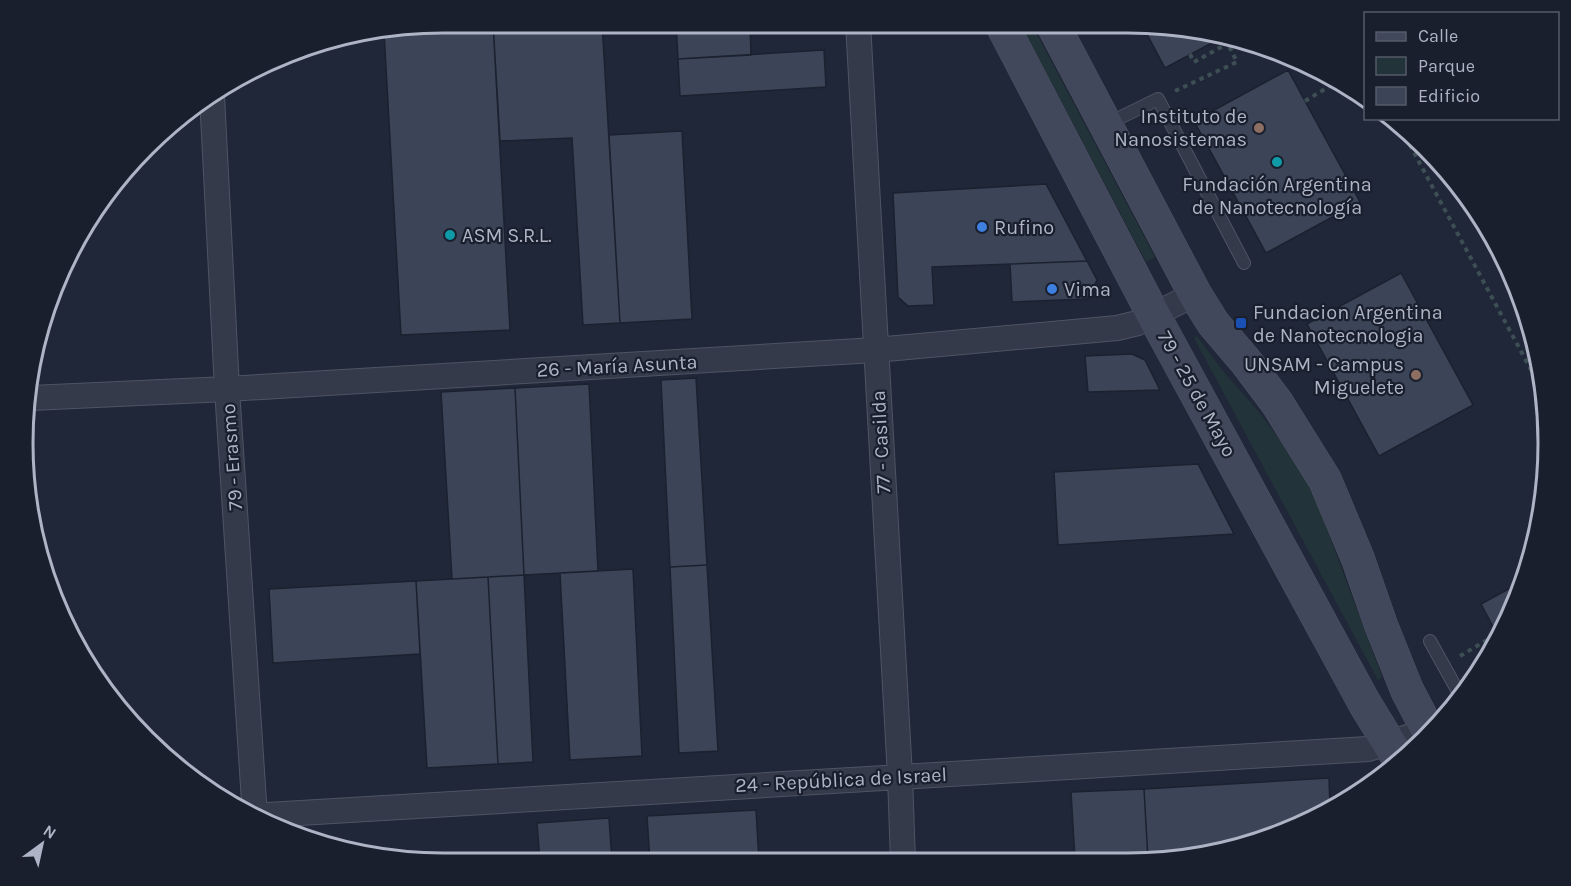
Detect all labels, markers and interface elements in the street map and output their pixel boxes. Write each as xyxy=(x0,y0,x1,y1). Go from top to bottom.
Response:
legend xyxy=(1364,12,1559,120)
text: Calle xyxy=(1418,25,1458,47)
text: Parque xyxy=(1418,55,1475,77)
text: Edificio xyxy=(1418,85,1480,107)
place label: Instituto de Nanosistemas xyxy=(1114,105,1247,151)
marker: Instituto de Nanosistemas xyxy=(1252,121,1266,135)
marker: Fundación Argentina de Nanotecnología xyxy=(1270,155,1284,169)
place label: Fundación Argentina de Nanotecnología xyxy=(1182,173,1372,219)
place label: Rufino xyxy=(994,216,1054,239)
marker: Rufino xyxy=(975,220,989,234)
place label: ASM S.R.L. xyxy=(462,224,552,247)
marker: ASM S.R.L. xyxy=(443,228,457,242)
place label: Vima xyxy=(1064,278,1111,301)
marker: Vima xyxy=(1045,282,1059,296)
place label: Fundacion Argentina de Nanotecnologia xyxy=(1253,301,1443,347)
marker: Fundacion Argentina de Nanotecnologia xyxy=(1234,316,1248,330)
street label: 79 - 25 de Mayo xyxy=(1153,327,1241,461)
street label: 26 - María Asunta xyxy=(536,350,698,382)
place label: UNSAM - Campus Miguelete xyxy=(1244,353,1404,399)
marker: UNSAM - Campus Miguelete xyxy=(1409,368,1423,382)
street label: 77 - Casilda xyxy=(867,390,895,494)
street label: 79 - Erasmo xyxy=(217,403,247,511)
street label: 24 - República de Israel xyxy=(734,763,948,797)
north arrow xyxy=(12,814,72,874)
text: N xyxy=(40,821,60,843)

